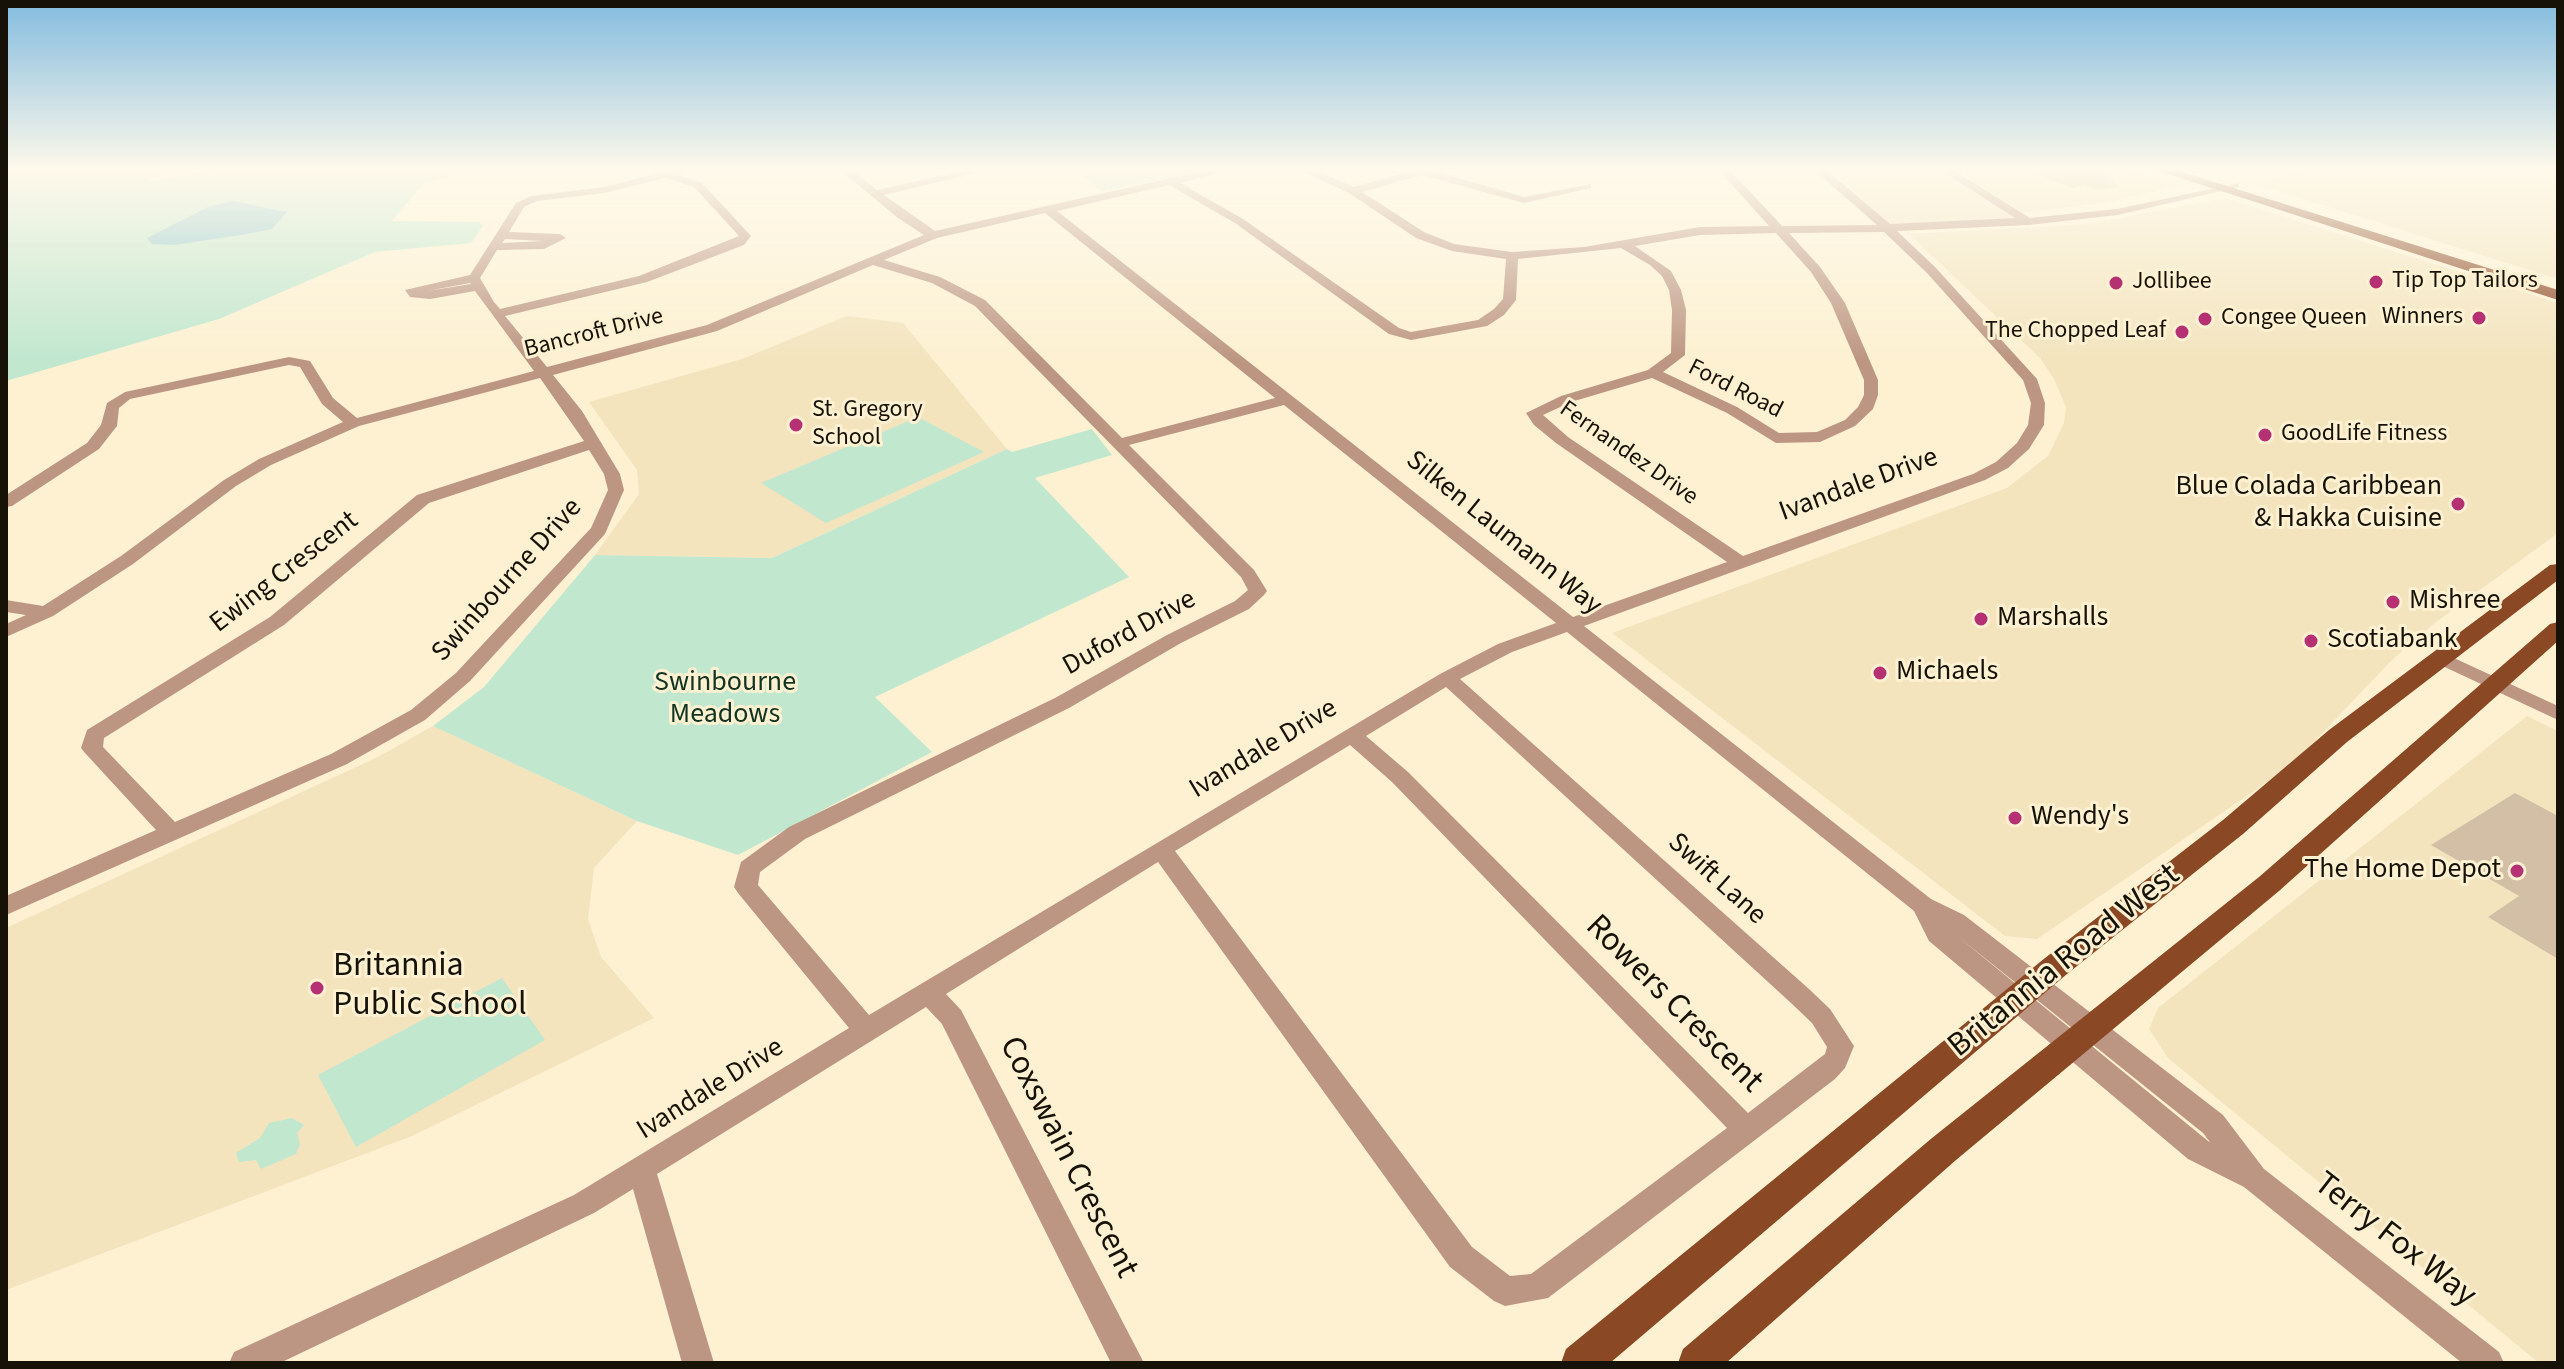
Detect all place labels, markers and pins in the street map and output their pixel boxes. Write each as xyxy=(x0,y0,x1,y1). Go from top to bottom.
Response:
place label: Tip Top Tailors xyxy=(2392,268,2538,296)
place label: Jollibee xyxy=(2132,269,2212,297)
marker: Tip Top Tailors xyxy=(2367,273,2385,291)
marker: Jollibee xyxy=(2107,274,2125,292)
place label: Winners xyxy=(2382,304,2463,332)
place label: Congee Queen xyxy=(2221,305,2367,333)
marker: Winners xyxy=(2470,309,2488,327)
marker: Congee Queen xyxy=(2196,310,2214,328)
place label: The Chopped Leaf xyxy=(1985,318,2166,346)
marker: The Chopped Leaf xyxy=(2173,323,2191,341)
place label: St. Gregory School xyxy=(812,397,923,453)
marker: St. Gregory School xyxy=(787,416,805,434)
place label: GoodLife Fitness xyxy=(2281,421,2447,449)
marker: GoodLife Fitness xyxy=(2256,426,2274,444)
place label: Blue Colada Caribbean & Hakka Cuisine xyxy=(2175,471,2442,537)
marker: Blue Colada Caribbean & Hakka Cuisine xyxy=(2449,495,2467,513)
place label: Mishree xyxy=(2409,585,2500,619)
marker: Mishree xyxy=(2384,593,2402,611)
place label: Marshalls xyxy=(1997,602,2108,636)
marker: Marshalls xyxy=(1972,610,1990,628)
place label: Scotiabank xyxy=(2327,624,2458,658)
marker: Scotiabank xyxy=(2302,632,2320,650)
place label: Michaels xyxy=(1896,656,1998,690)
marker: Michaels xyxy=(1871,664,1889,682)
place label: Wendy's xyxy=(2031,801,2129,835)
marker: Wendy's xyxy=(2006,809,2024,827)
place label: The Home Depot xyxy=(2304,854,2501,888)
marker: The Home Depot xyxy=(2508,862,2526,880)
place label: Britannia Public School xyxy=(333,948,527,1028)
marker: Britannia Public School xyxy=(308,979,326,997)

